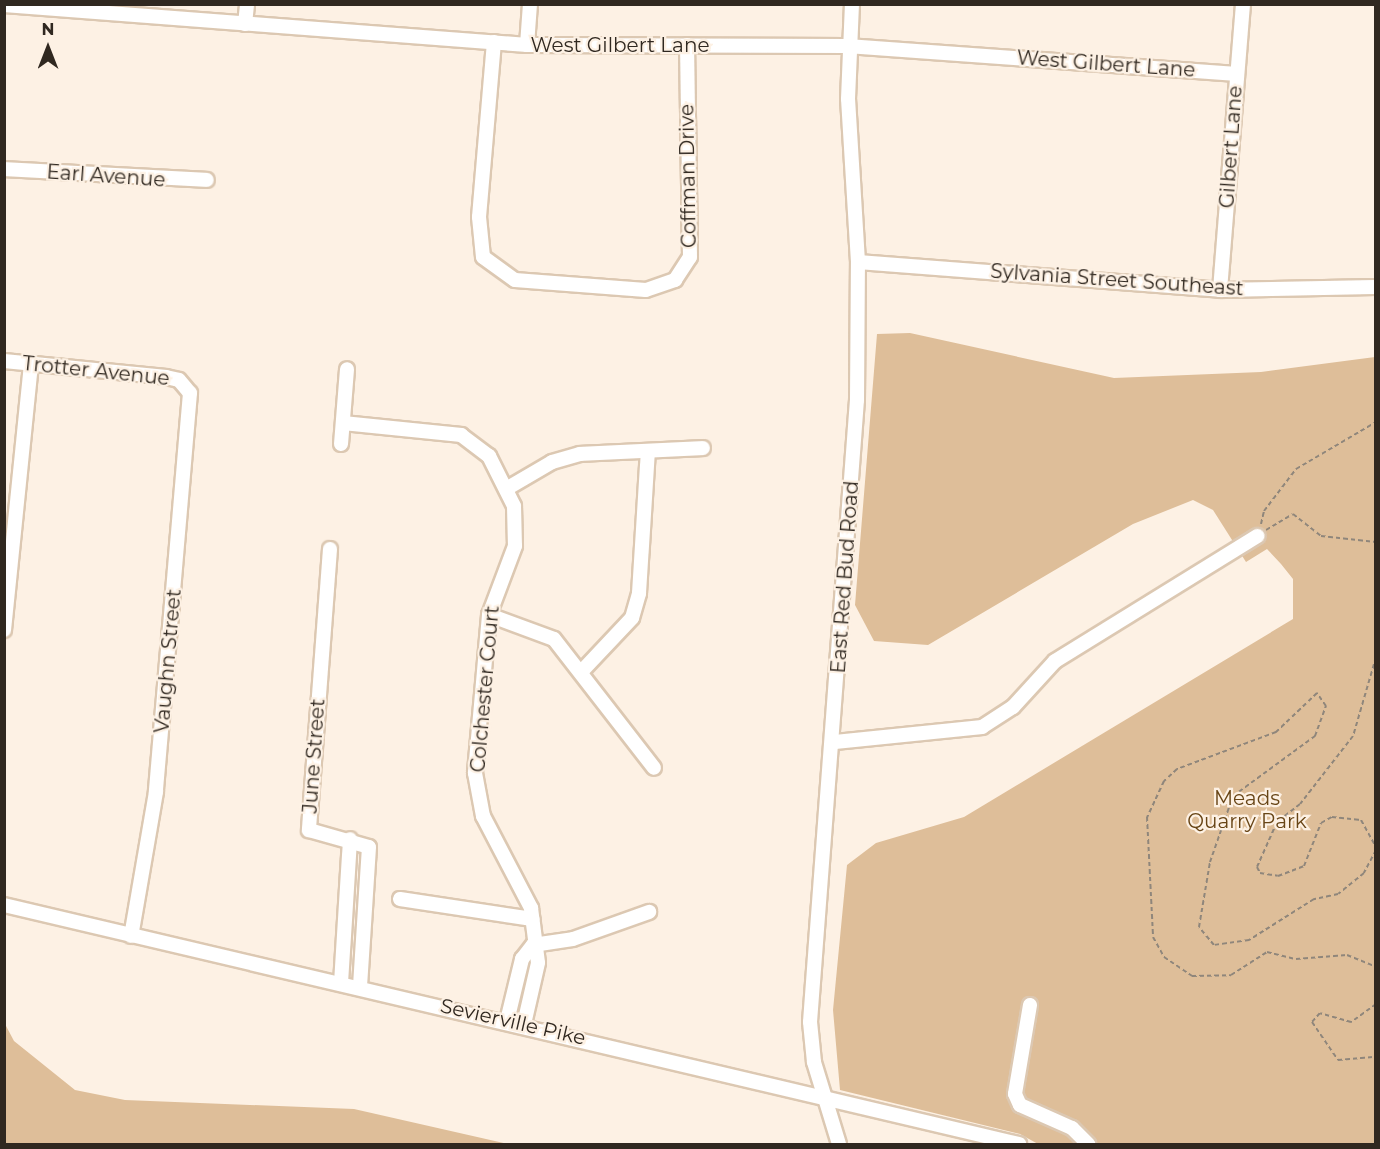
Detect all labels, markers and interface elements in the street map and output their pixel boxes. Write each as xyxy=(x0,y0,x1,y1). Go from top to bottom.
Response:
north arrow xyxy=(18,18,78,78)
text: N xyxy=(42,20,54,39)
street label: West Gilbert Lane xyxy=(530,33,710,57)
street label: West Gilbert Lane xyxy=(1016,46,1196,82)
street label: Gilbert Lane xyxy=(1215,85,1247,209)
street label: Coffman Drive xyxy=(675,104,701,248)
street label: Earl Avenue xyxy=(46,160,166,192)
street label: Sylvania Street Southeast xyxy=(990,259,1244,301)
street label: Trotter Avenue xyxy=(21,351,171,391)
street label: East Red Bud Road xyxy=(826,480,864,674)
street label: Vaughn Street xyxy=(150,588,186,734)
street label: Colchester Court xyxy=(466,605,504,773)
street label: June Street xyxy=(298,698,330,814)
park label: Meads Quarry Park xyxy=(1187,786,1307,833)
street label: Sevierville Pike xyxy=(438,994,588,1050)

